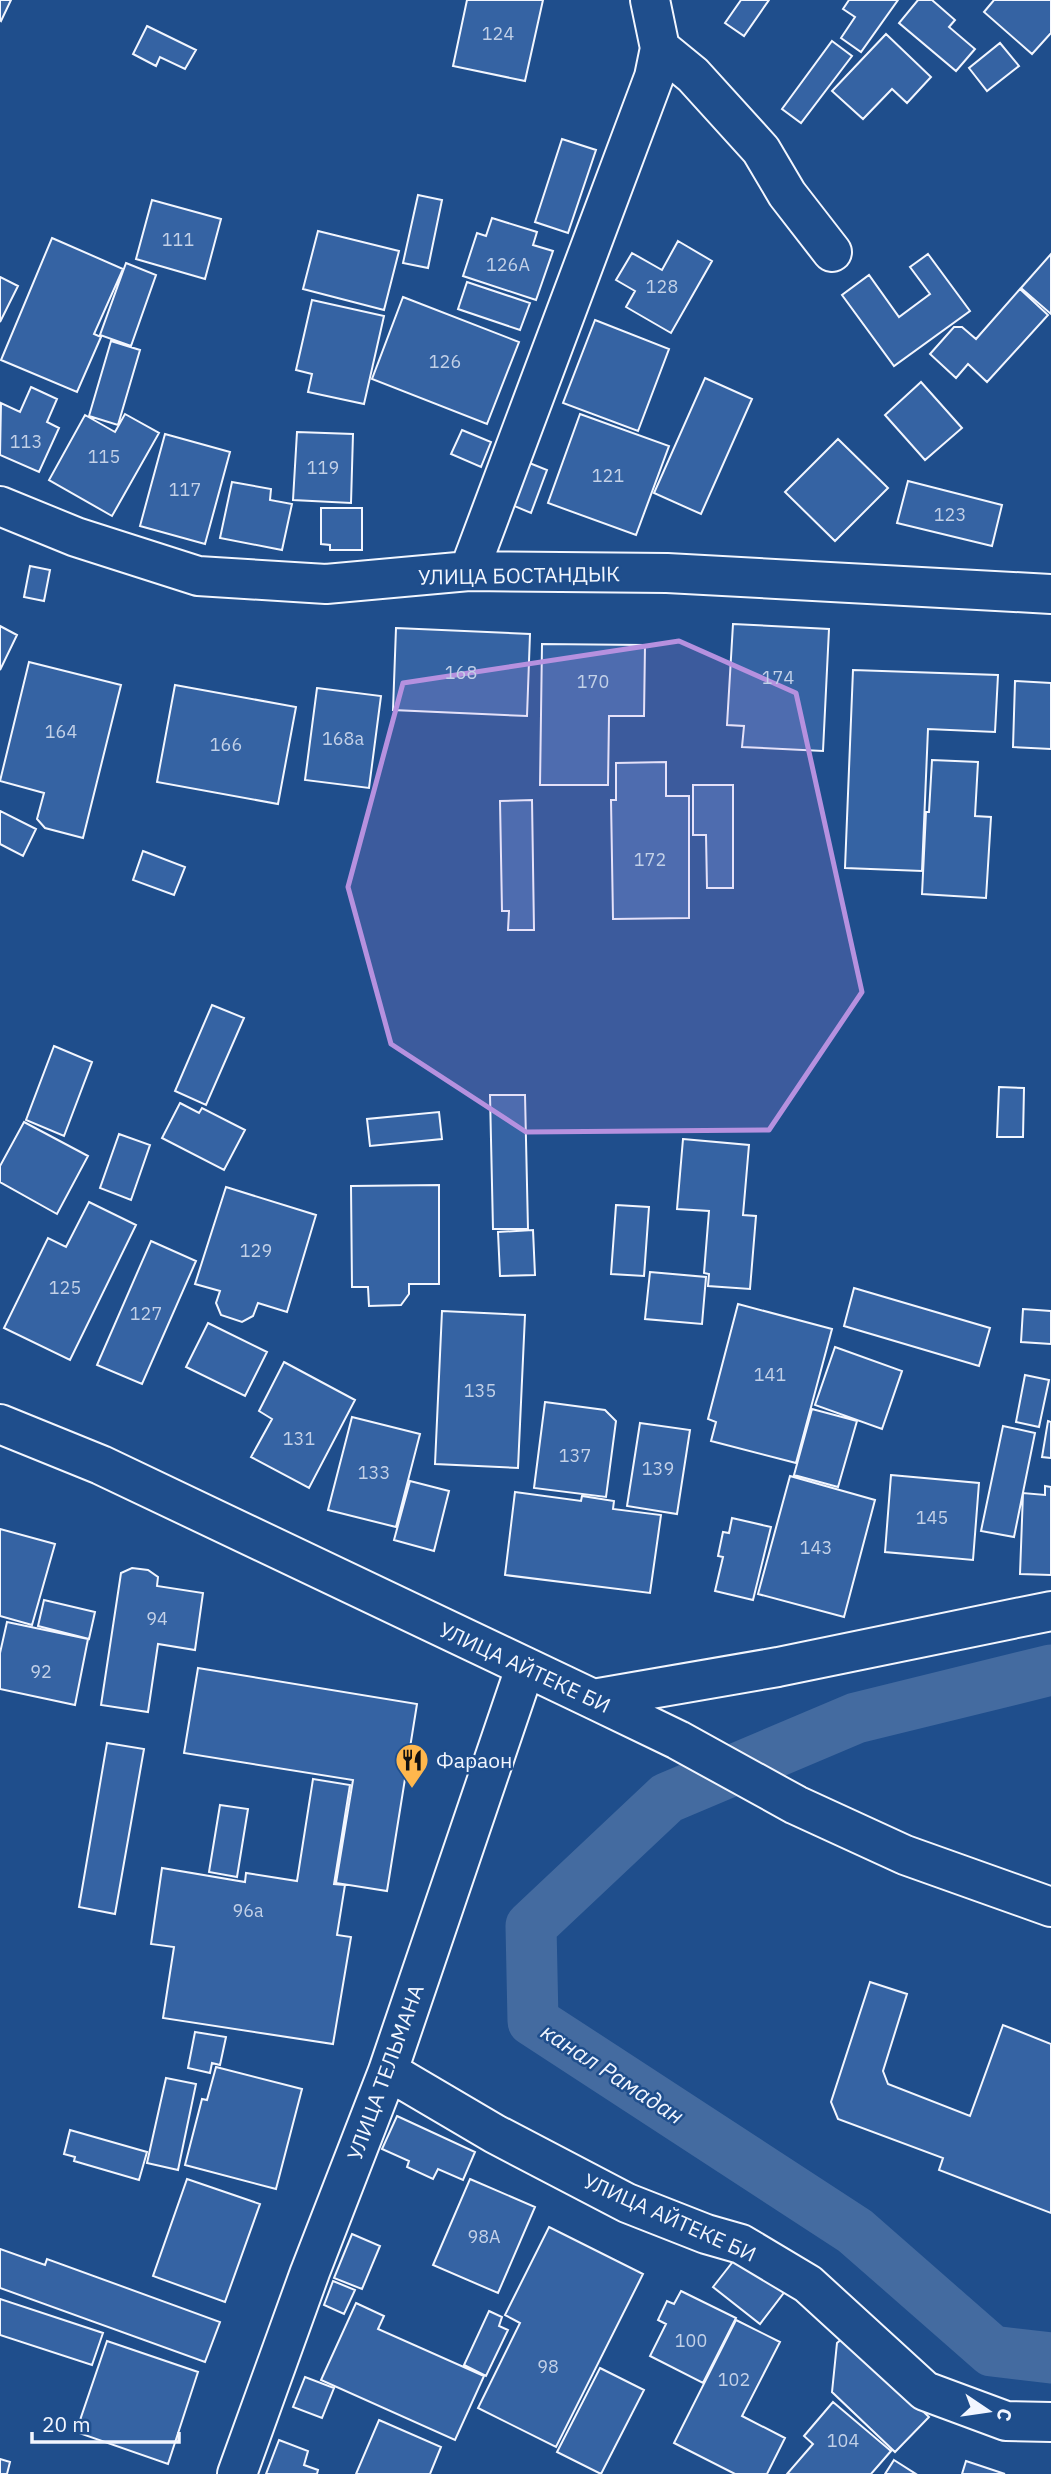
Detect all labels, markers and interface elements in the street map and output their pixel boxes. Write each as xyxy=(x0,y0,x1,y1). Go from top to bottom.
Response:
house number: 124 xyxy=(482,22,514,45)
house number: 111 xyxy=(162,228,194,251)
house number: 126А xyxy=(486,253,530,276)
house number: 128 xyxy=(646,275,678,298)
house number: 126 xyxy=(429,350,461,373)
house number: 113 xyxy=(10,430,42,453)
house number: 115 xyxy=(88,445,120,468)
house number: 119 xyxy=(307,456,339,479)
house number: 121 xyxy=(592,464,624,487)
house number: 117 xyxy=(169,478,201,501)
house number: 123 xyxy=(934,503,966,526)
street label: УЛИЦА БОСТАНДЫК xyxy=(418,559,620,591)
house number: 168 xyxy=(445,661,477,684)
house number: 174 xyxy=(762,666,794,689)
house number: 170 xyxy=(577,670,609,693)
house number: 164 xyxy=(45,720,77,743)
house number: 168а xyxy=(322,727,364,750)
house number: 166 xyxy=(210,733,242,756)
house number: 172 xyxy=(634,848,666,871)
house number: 129 xyxy=(240,1239,272,1262)
house number: 125 xyxy=(49,1276,81,1299)
house number: 127 xyxy=(130,1302,162,1325)
house number: 141 xyxy=(754,1363,786,1386)
house number: 135 xyxy=(464,1379,496,1402)
house number: 131 xyxy=(283,1427,315,1450)
house number: 137 xyxy=(559,1444,591,1467)
house number: 139 xyxy=(642,1457,674,1480)
house number: 133 xyxy=(358,1461,390,1484)
house number: 145 xyxy=(916,1506,948,1529)
house number: 143 xyxy=(800,1536,832,1559)
house number: 94 xyxy=(146,1607,168,1630)
street label: УЛИЦА АЙТЕКЕ БИ xyxy=(435,1615,615,1719)
house number: 92 xyxy=(30,1660,52,1683)
restaurant icon: Фараон xyxy=(393,1741,431,1790)
place label: Фараон xyxy=(436,1746,512,1774)
house number: 96а xyxy=(232,1899,264,1922)
street label: УЛИЦА ТЕЛЬМАНА xyxy=(340,1980,430,2164)
water label: канал Рамадан xyxy=(536,2016,690,2130)
street label: УЛИЦА АЙТЕКЕ БИ xyxy=(579,2166,761,2268)
house number: 98А xyxy=(467,2225,501,2248)
house number: 100 xyxy=(675,2329,707,2352)
house number: 98 xyxy=(537,2355,559,2378)
house number: 102 xyxy=(718,2368,750,2391)
north arrow xyxy=(953,2376,1023,2446)
scale bar xyxy=(32,2400,178,2444)
text: С xyxy=(991,2406,1018,2424)
text: 20 m xyxy=(42,2410,91,2438)
house number: 104 xyxy=(827,2429,859,2452)

